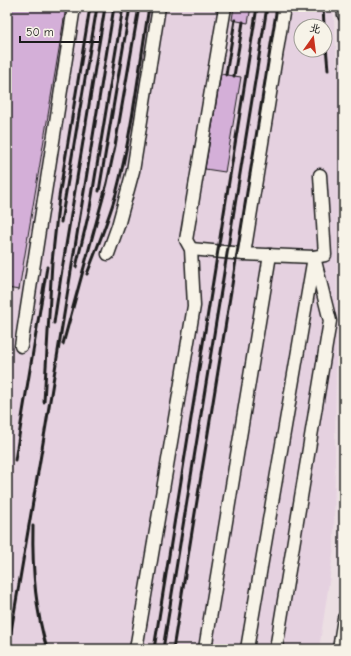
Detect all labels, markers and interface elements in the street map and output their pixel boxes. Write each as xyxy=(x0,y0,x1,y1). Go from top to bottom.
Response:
scale bar xyxy=(20,18,100,44)
north arrow xyxy=(293,18,333,58)
text: 北 xyxy=(308,21,322,36)
text: 50 m xyxy=(26,25,54,39)

